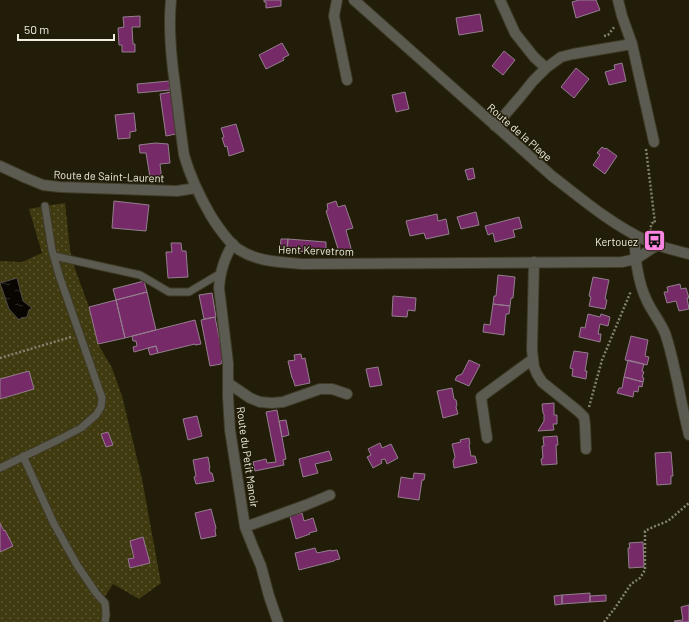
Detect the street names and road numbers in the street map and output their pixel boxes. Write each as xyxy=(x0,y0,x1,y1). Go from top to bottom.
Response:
street label: Route de la Plage xyxy=(485,100,555,164)
street label: Route de Saint-Laurent xyxy=(53,168,165,184)
street label: Hent Kervetrom xyxy=(278,242,354,258)
street label: Route du Petit Manoir xyxy=(234,406,262,508)

